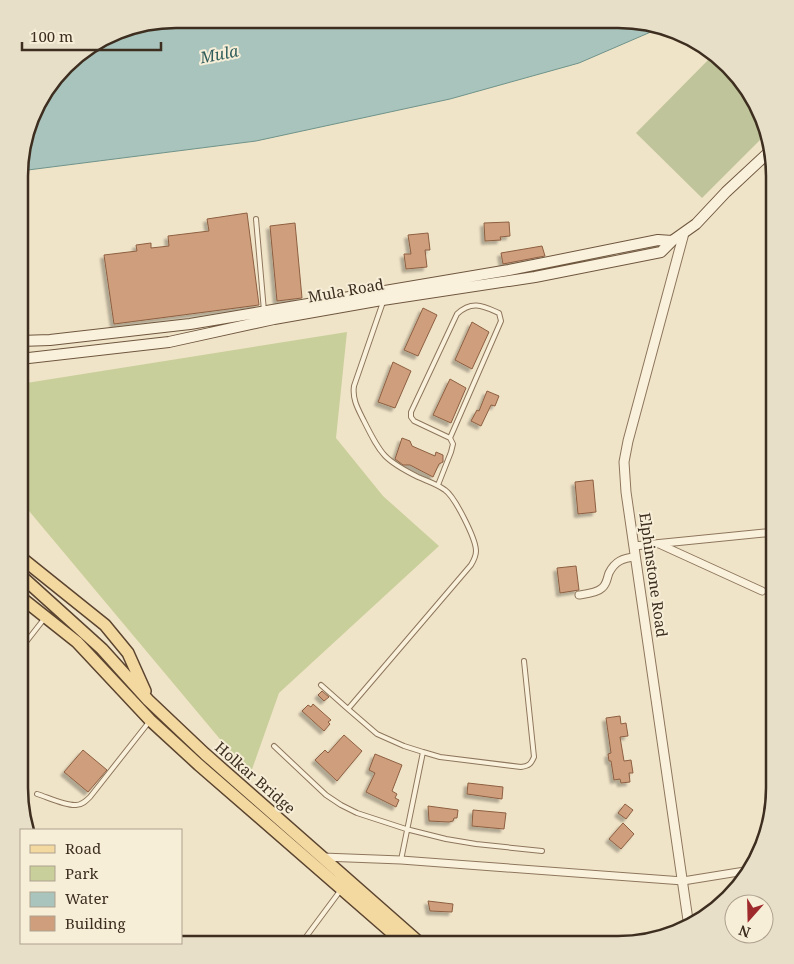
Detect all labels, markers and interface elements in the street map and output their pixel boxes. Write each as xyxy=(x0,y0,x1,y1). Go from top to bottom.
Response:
scale bar xyxy=(22,20,161,52)
text: 100 m xyxy=(30,26,73,46)
water label: Mula xyxy=(197,39,241,69)
street label: Mula Road xyxy=(306,274,385,307)
street label: Elphinstone Road xyxy=(635,511,673,638)
street label: Holkar Bridge xyxy=(211,737,300,818)
legend xyxy=(20,829,182,944)
text: Road xyxy=(65,838,101,858)
text: Park xyxy=(65,863,99,883)
text: Water xyxy=(65,888,108,908)
north arrow xyxy=(724,894,774,944)
text: Building xyxy=(65,913,126,933)
text: N xyxy=(736,921,753,943)

